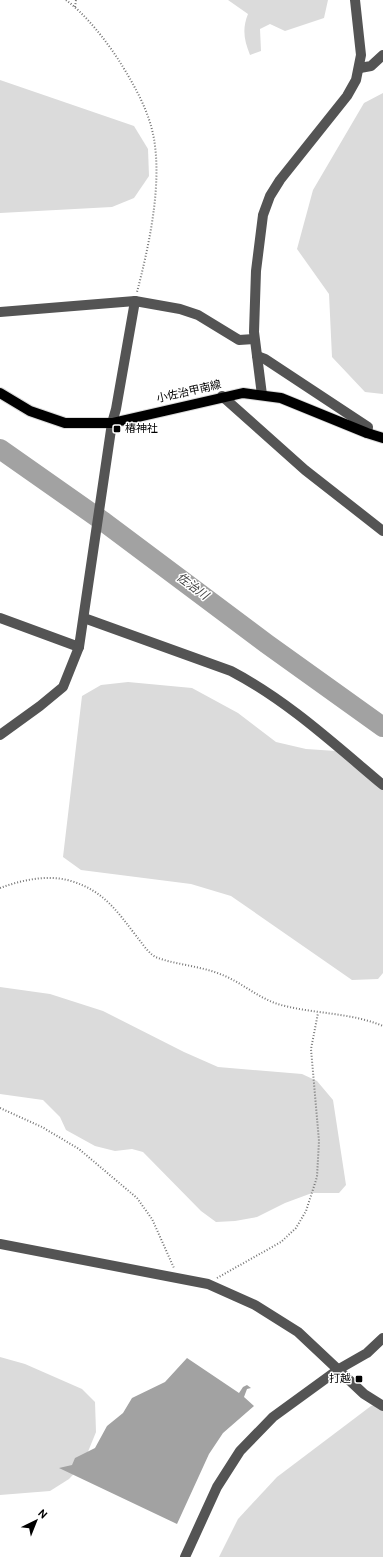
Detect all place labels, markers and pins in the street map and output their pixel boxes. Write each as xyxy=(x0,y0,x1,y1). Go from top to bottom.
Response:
place label: 椿神社 xyxy=(125,422,158,436)
marker: 椿神社 xyxy=(112,424,122,434)
place label: 打越 xyxy=(329,1372,351,1386)
marker: 打越 xyxy=(354,1374,364,1384)

